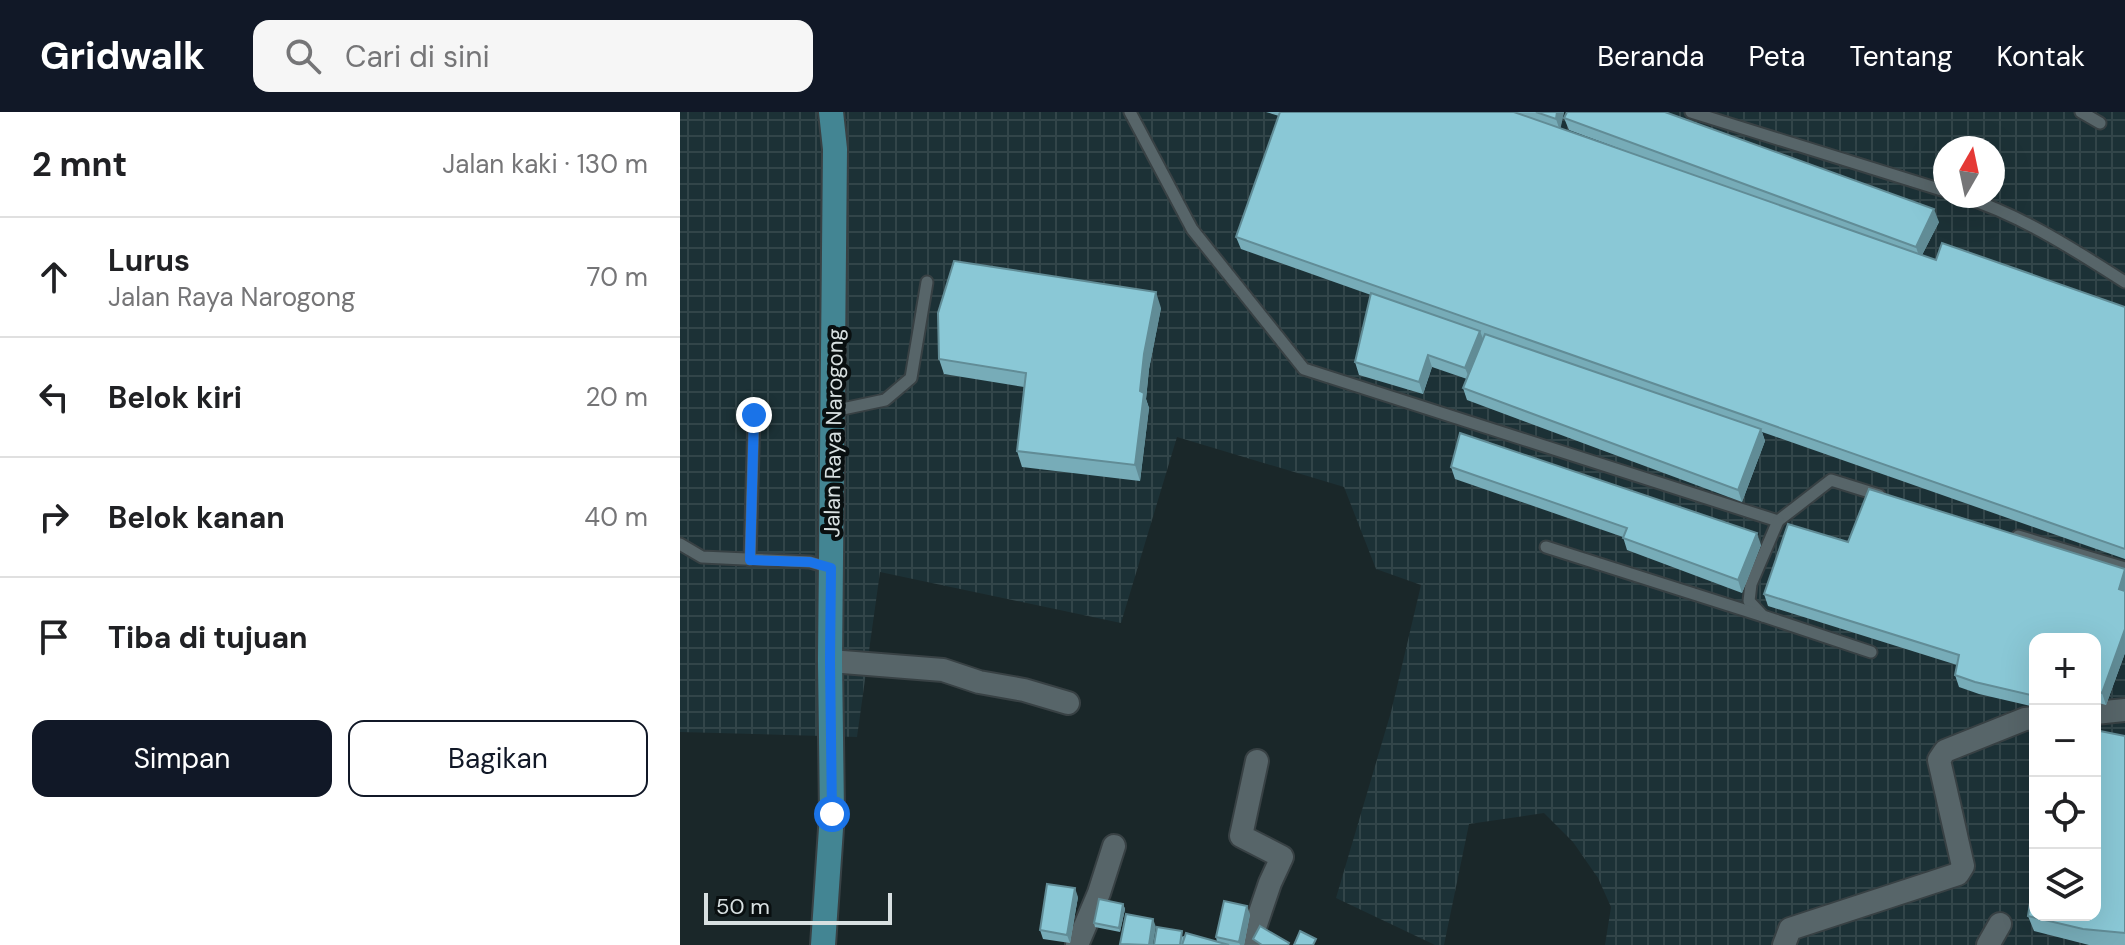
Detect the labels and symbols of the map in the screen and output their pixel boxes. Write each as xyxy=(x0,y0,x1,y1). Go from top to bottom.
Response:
north arrow xyxy=(1933,136,2005,208)
street label: Jalan Raya Narogong xyxy=(817,328,850,538)
route end xyxy=(736,397,772,433)
route start xyxy=(814,796,850,832)
scale bar xyxy=(704,889,892,925)

